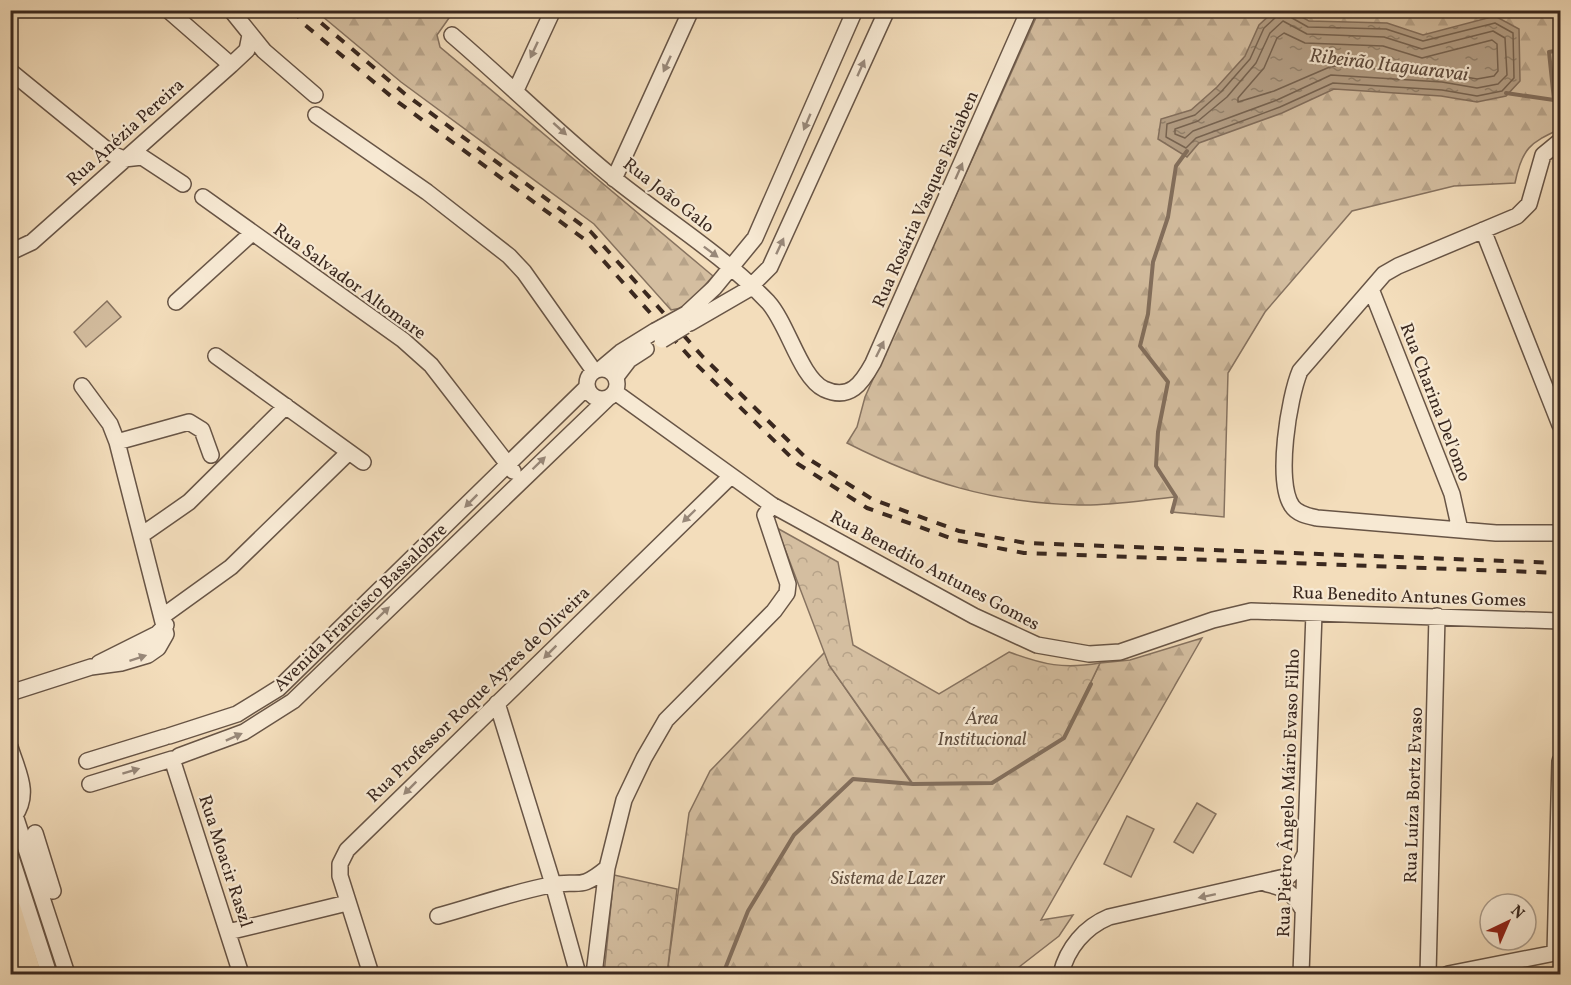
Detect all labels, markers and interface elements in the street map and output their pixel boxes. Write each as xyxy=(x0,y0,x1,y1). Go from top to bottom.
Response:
one-way arrow xyxy=(530,42,539,59)
water label: Ribeirão Itaguaravai xyxy=(1308,42,1471,90)
one-way arrow xyxy=(663,55,672,72)
one-way arrow xyxy=(856,59,866,77)
street label: Rua Anézia Pereira xyxy=(62,73,190,193)
street label: Rua Rosária Vasques Faciaben xyxy=(867,87,986,312)
one-way arrow xyxy=(803,114,812,131)
one-way arrow xyxy=(552,122,567,136)
street label: Rua João Galo xyxy=(617,153,719,240)
one-way arrow xyxy=(954,162,964,180)
street label: Rua Salvador Altomare xyxy=(268,218,431,346)
one-way arrow xyxy=(775,237,784,254)
one-way arrow xyxy=(703,246,718,258)
street label: Rua Charina Del'omo xyxy=(1393,320,1476,485)
one-way arrow xyxy=(875,341,884,358)
one-way arrow xyxy=(532,457,546,471)
one-way arrow xyxy=(464,493,478,507)
street label: Rua Benedito Antunes Gomes xyxy=(825,505,1044,637)
one-way arrow xyxy=(682,508,696,522)
street label: Avenida Francisco Bassalobre xyxy=(269,518,453,698)
street label: Rua Professor Roque Ayres de Oliveira xyxy=(362,581,596,809)
street label: Rua Benedito Antunes Gomes xyxy=(1291,581,1526,614)
one-way arrow xyxy=(376,607,390,621)
one-way arrow xyxy=(543,645,557,659)
street label: Rua Pietro Ângelo Mário Evaso Filho xyxy=(1272,648,1307,938)
one-way arrow xyxy=(129,653,147,662)
park label: Área Institucional xyxy=(937,707,1027,753)
street label: Rua Luíza Bortz Evaso xyxy=(1399,707,1430,883)
one-way arrow xyxy=(225,732,243,741)
one-way arrow xyxy=(122,766,140,775)
one-way arrow xyxy=(404,781,418,795)
street label: Rua Moacir Raszl xyxy=(191,792,258,931)
park label: Sistema de Lazer xyxy=(831,867,946,892)
one-way arrow xyxy=(1197,892,1216,901)
north arrow xyxy=(1478,892,1538,952)
text: N xyxy=(1505,901,1529,925)

